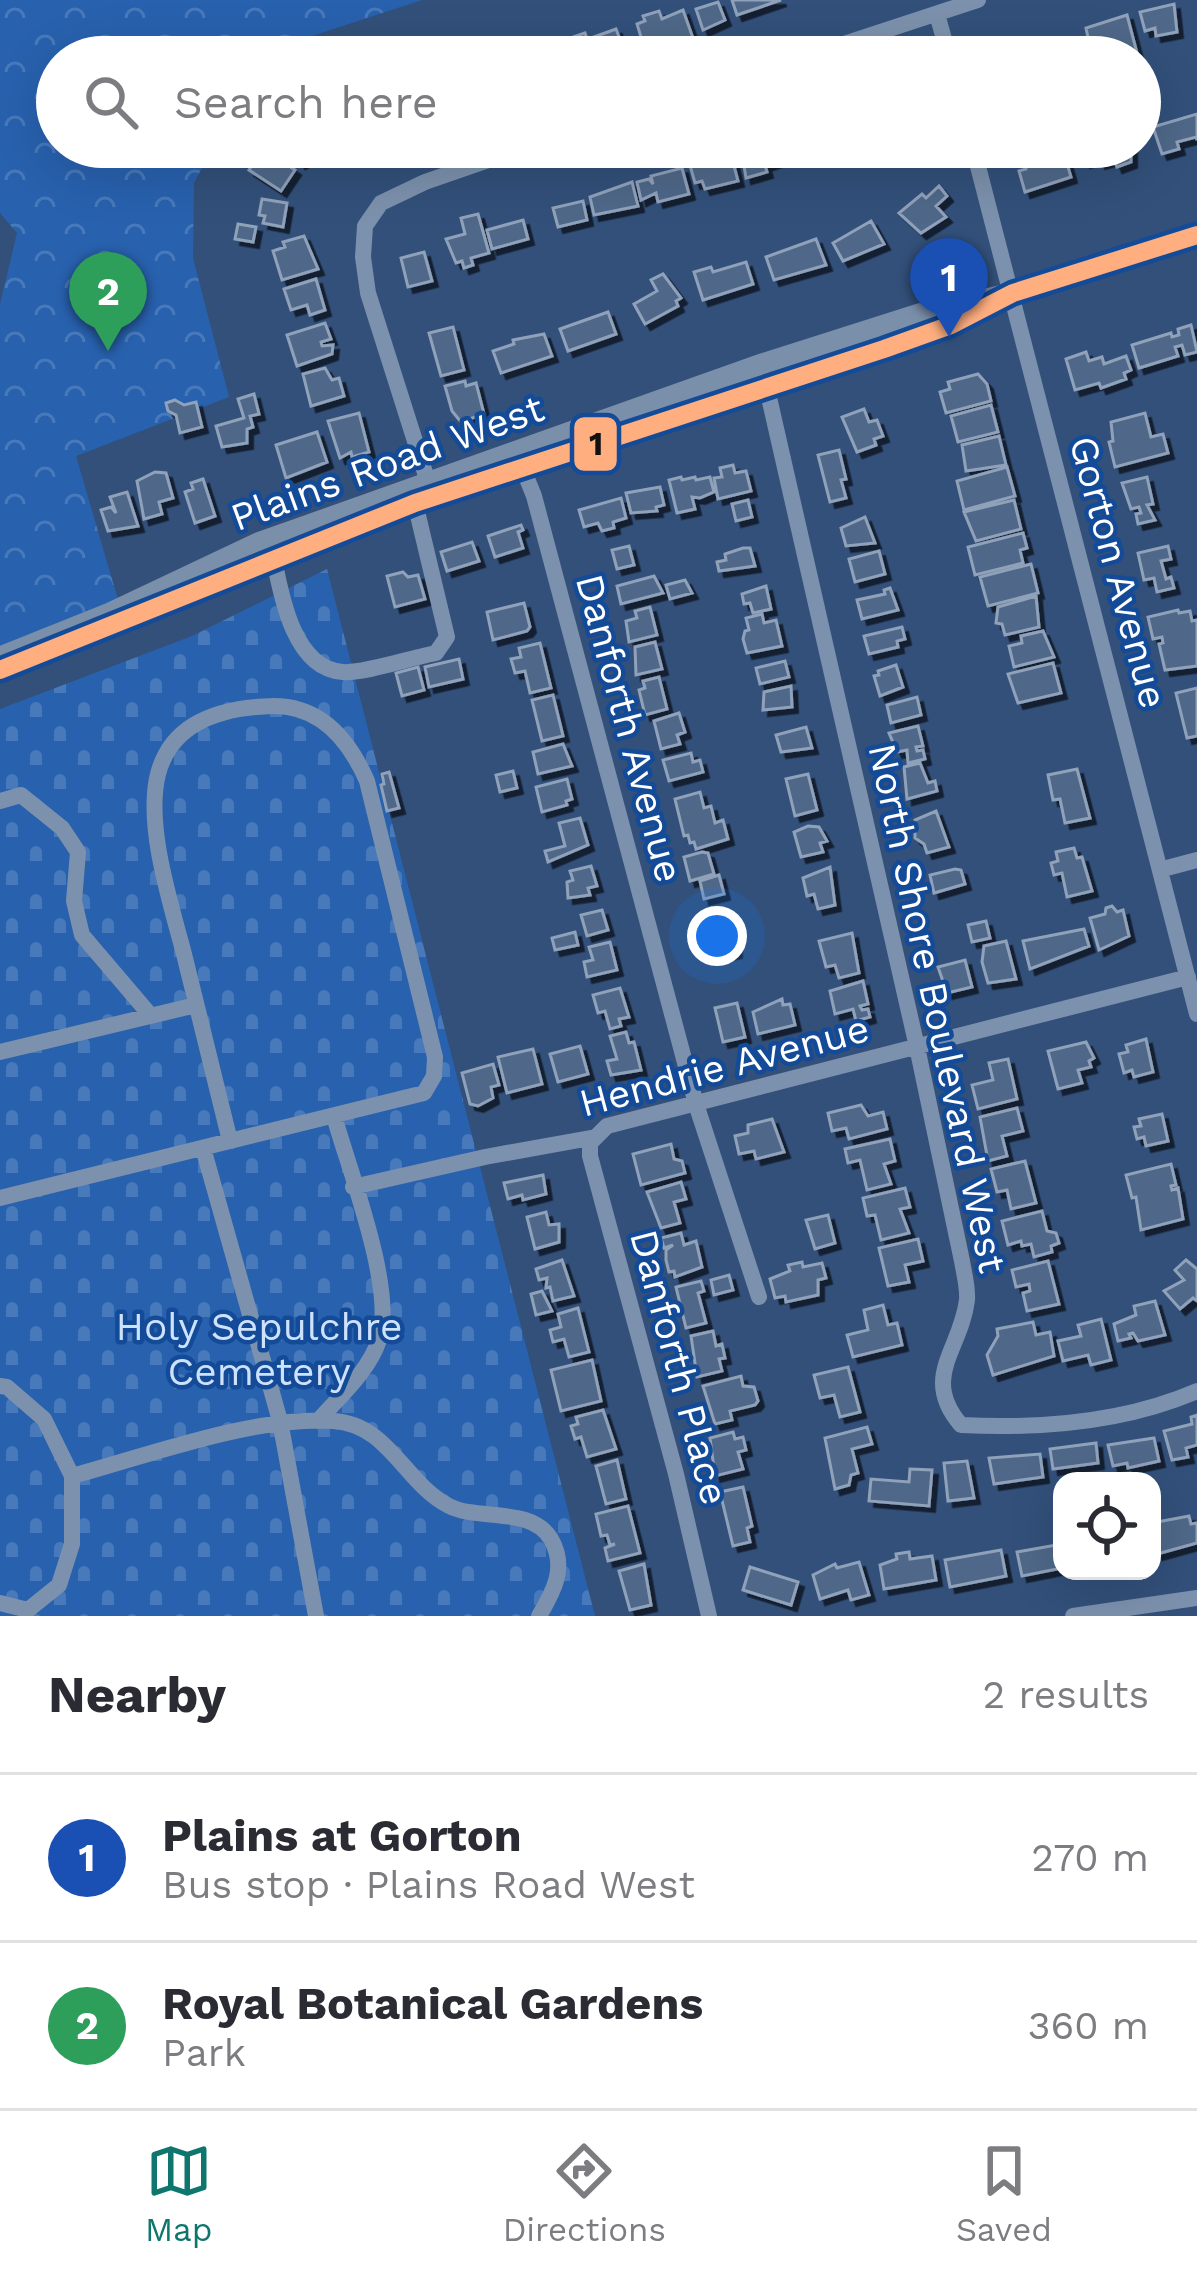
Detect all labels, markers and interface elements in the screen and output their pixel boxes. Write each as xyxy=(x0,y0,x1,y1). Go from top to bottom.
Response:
search box xyxy=(36,36,1161,168)
icon: search xyxy=(78,69,144,135)
text: Search here xyxy=(174,76,438,129)
pin: 1 xyxy=(910,238,988,337)
pin: 2 xyxy=(69,252,147,351)
street label: Plains Road West xyxy=(225,385,550,540)
line badge: 1 xyxy=(572,415,619,473)
text: 1 xyxy=(589,424,603,463)
street label: Gorton Avenue xyxy=(1061,431,1176,713)
street label: Danforth Avenue xyxy=(567,569,692,887)
street label: North Shore Boulevard West xyxy=(859,739,1016,1277)
your location xyxy=(687,906,747,966)
street label: Hendrie Avenue xyxy=(574,1005,874,1126)
street label: Danforth Place xyxy=(621,1225,738,1510)
park label: Holy Sepulchre Cemetery xyxy=(116,1304,402,1394)
map controls xyxy=(1053,1472,1161,1580)
button: locate xyxy=(1053,1472,1161,1580)
text: Nearby xyxy=(48,1665,226,1724)
text: 2 results xyxy=(983,1672,1149,1717)
text: Plains at Gorton xyxy=(162,1809,522,1862)
text: 1 xyxy=(79,1835,95,1880)
text: 270 m xyxy=(1031,1835,1149,1880)
text: Bus stop · Plains Road West xyxy=(162,1862,695,1907)
text: Royal Botanical Gardens xyxy=(162,1977,703,2030)
text: 2 xyxy=(75,2003,99,2048)
text: 360 m xyxy=(1028,2003,1149,2048)
text: Park xyxy=(162,2030,246,2075)
tab: Map xyxy=(145,2138,212,2249)
tab: Directions xyxy=(503,2138,666,2249)
tab: Saved xyxy=(956,2138,1052,2249)

